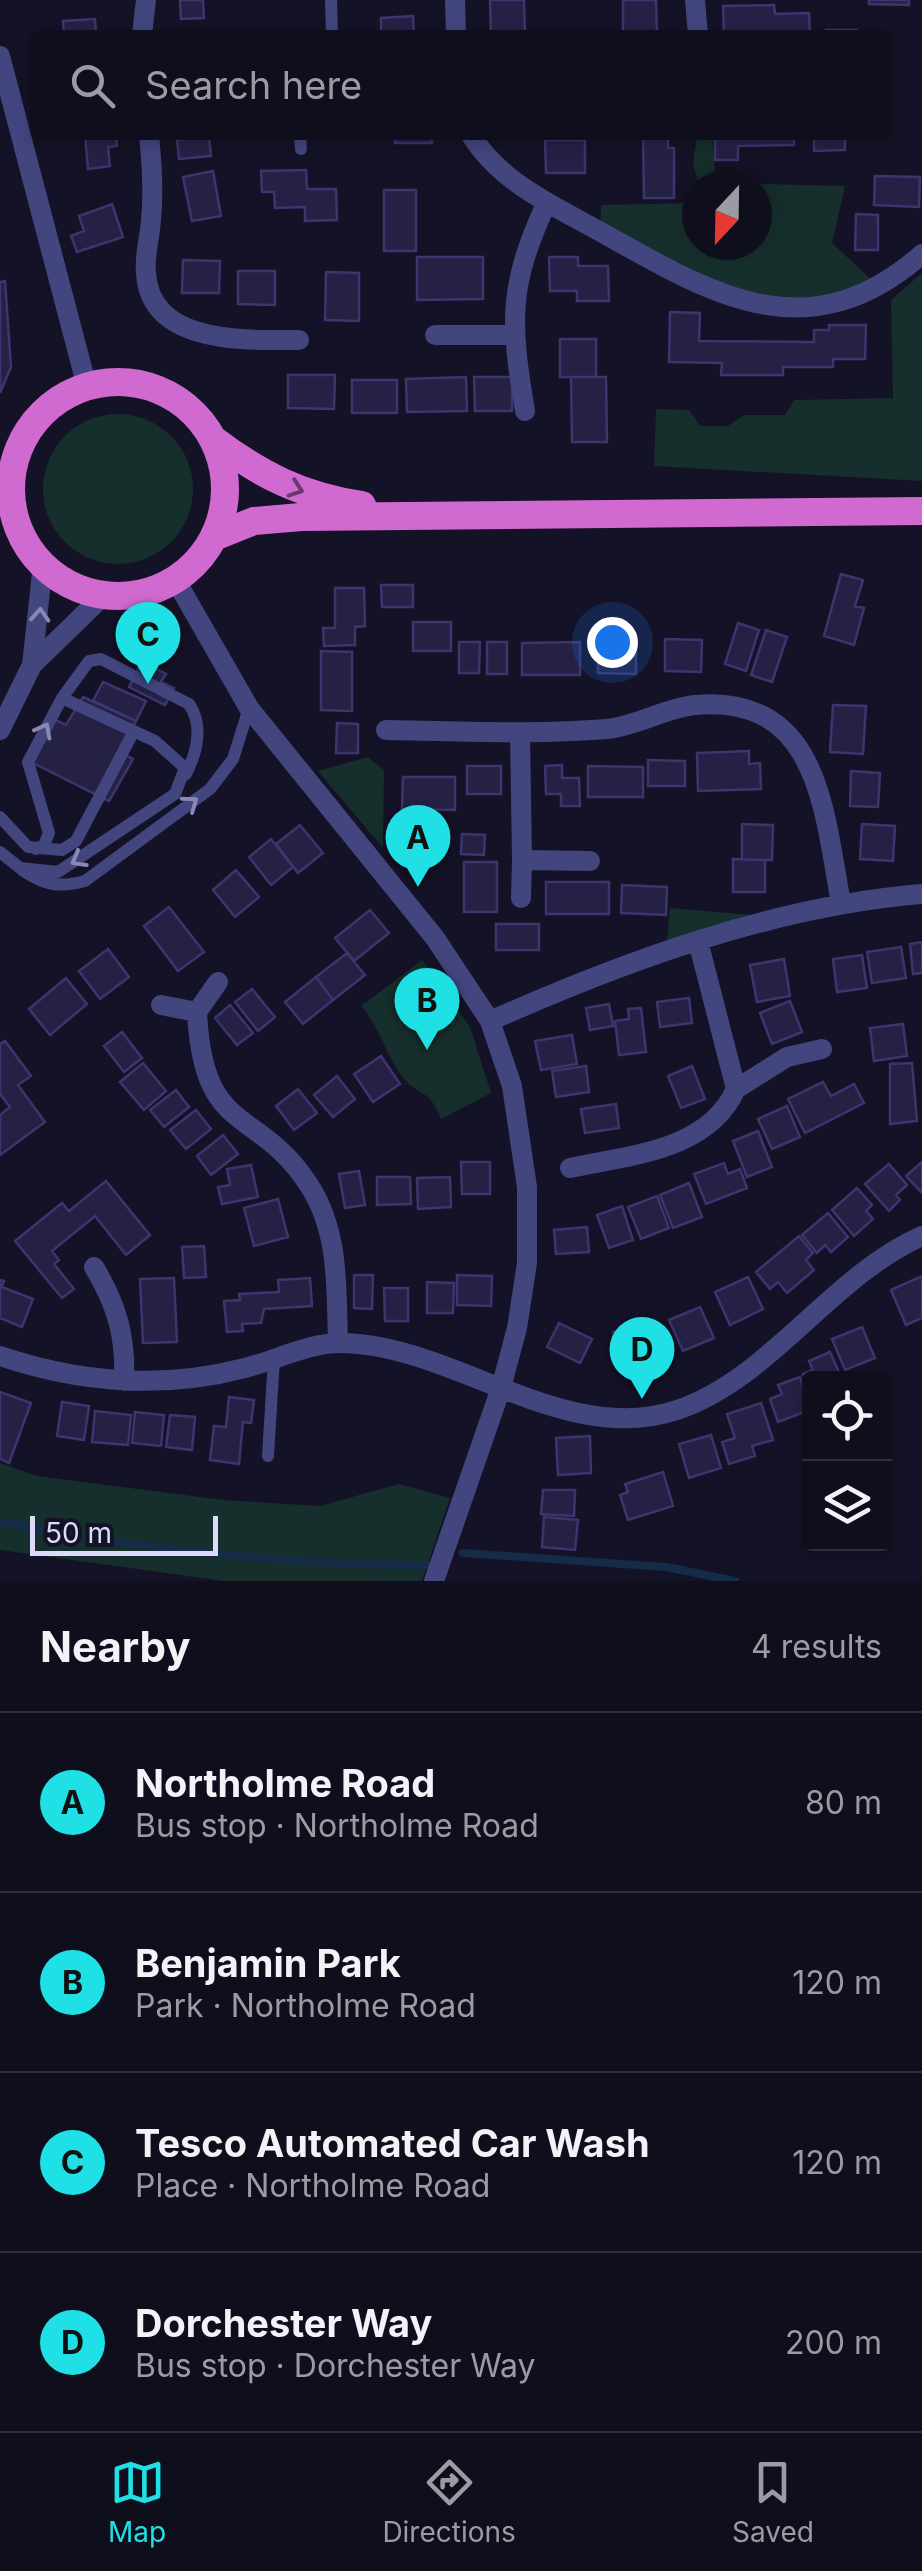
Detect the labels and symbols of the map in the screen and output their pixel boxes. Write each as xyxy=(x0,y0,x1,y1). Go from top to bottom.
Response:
north arrow xyxy=(682,170,772,260)
one-way arrow xyxy=(286,478,303,498)
pin: C xyxy=(116,602,180,684)
one-way arrow xyxy=(29,606,51,622)
your location xyxy=(587,617,638,668)
one-way arrow xyxy=(32,723,52,741)
one-way arrow xyxy=(180,797,199,816)
pin: A xyxy=(386,804,450,887)
one-way arrow xyxy=(71,848,89,867)
pin: B xyxy=(394,968,460,1050)
pin: D xyxy=(610,1316,674,1399)
scale bar xyxy=(30,1511,218,1556)

